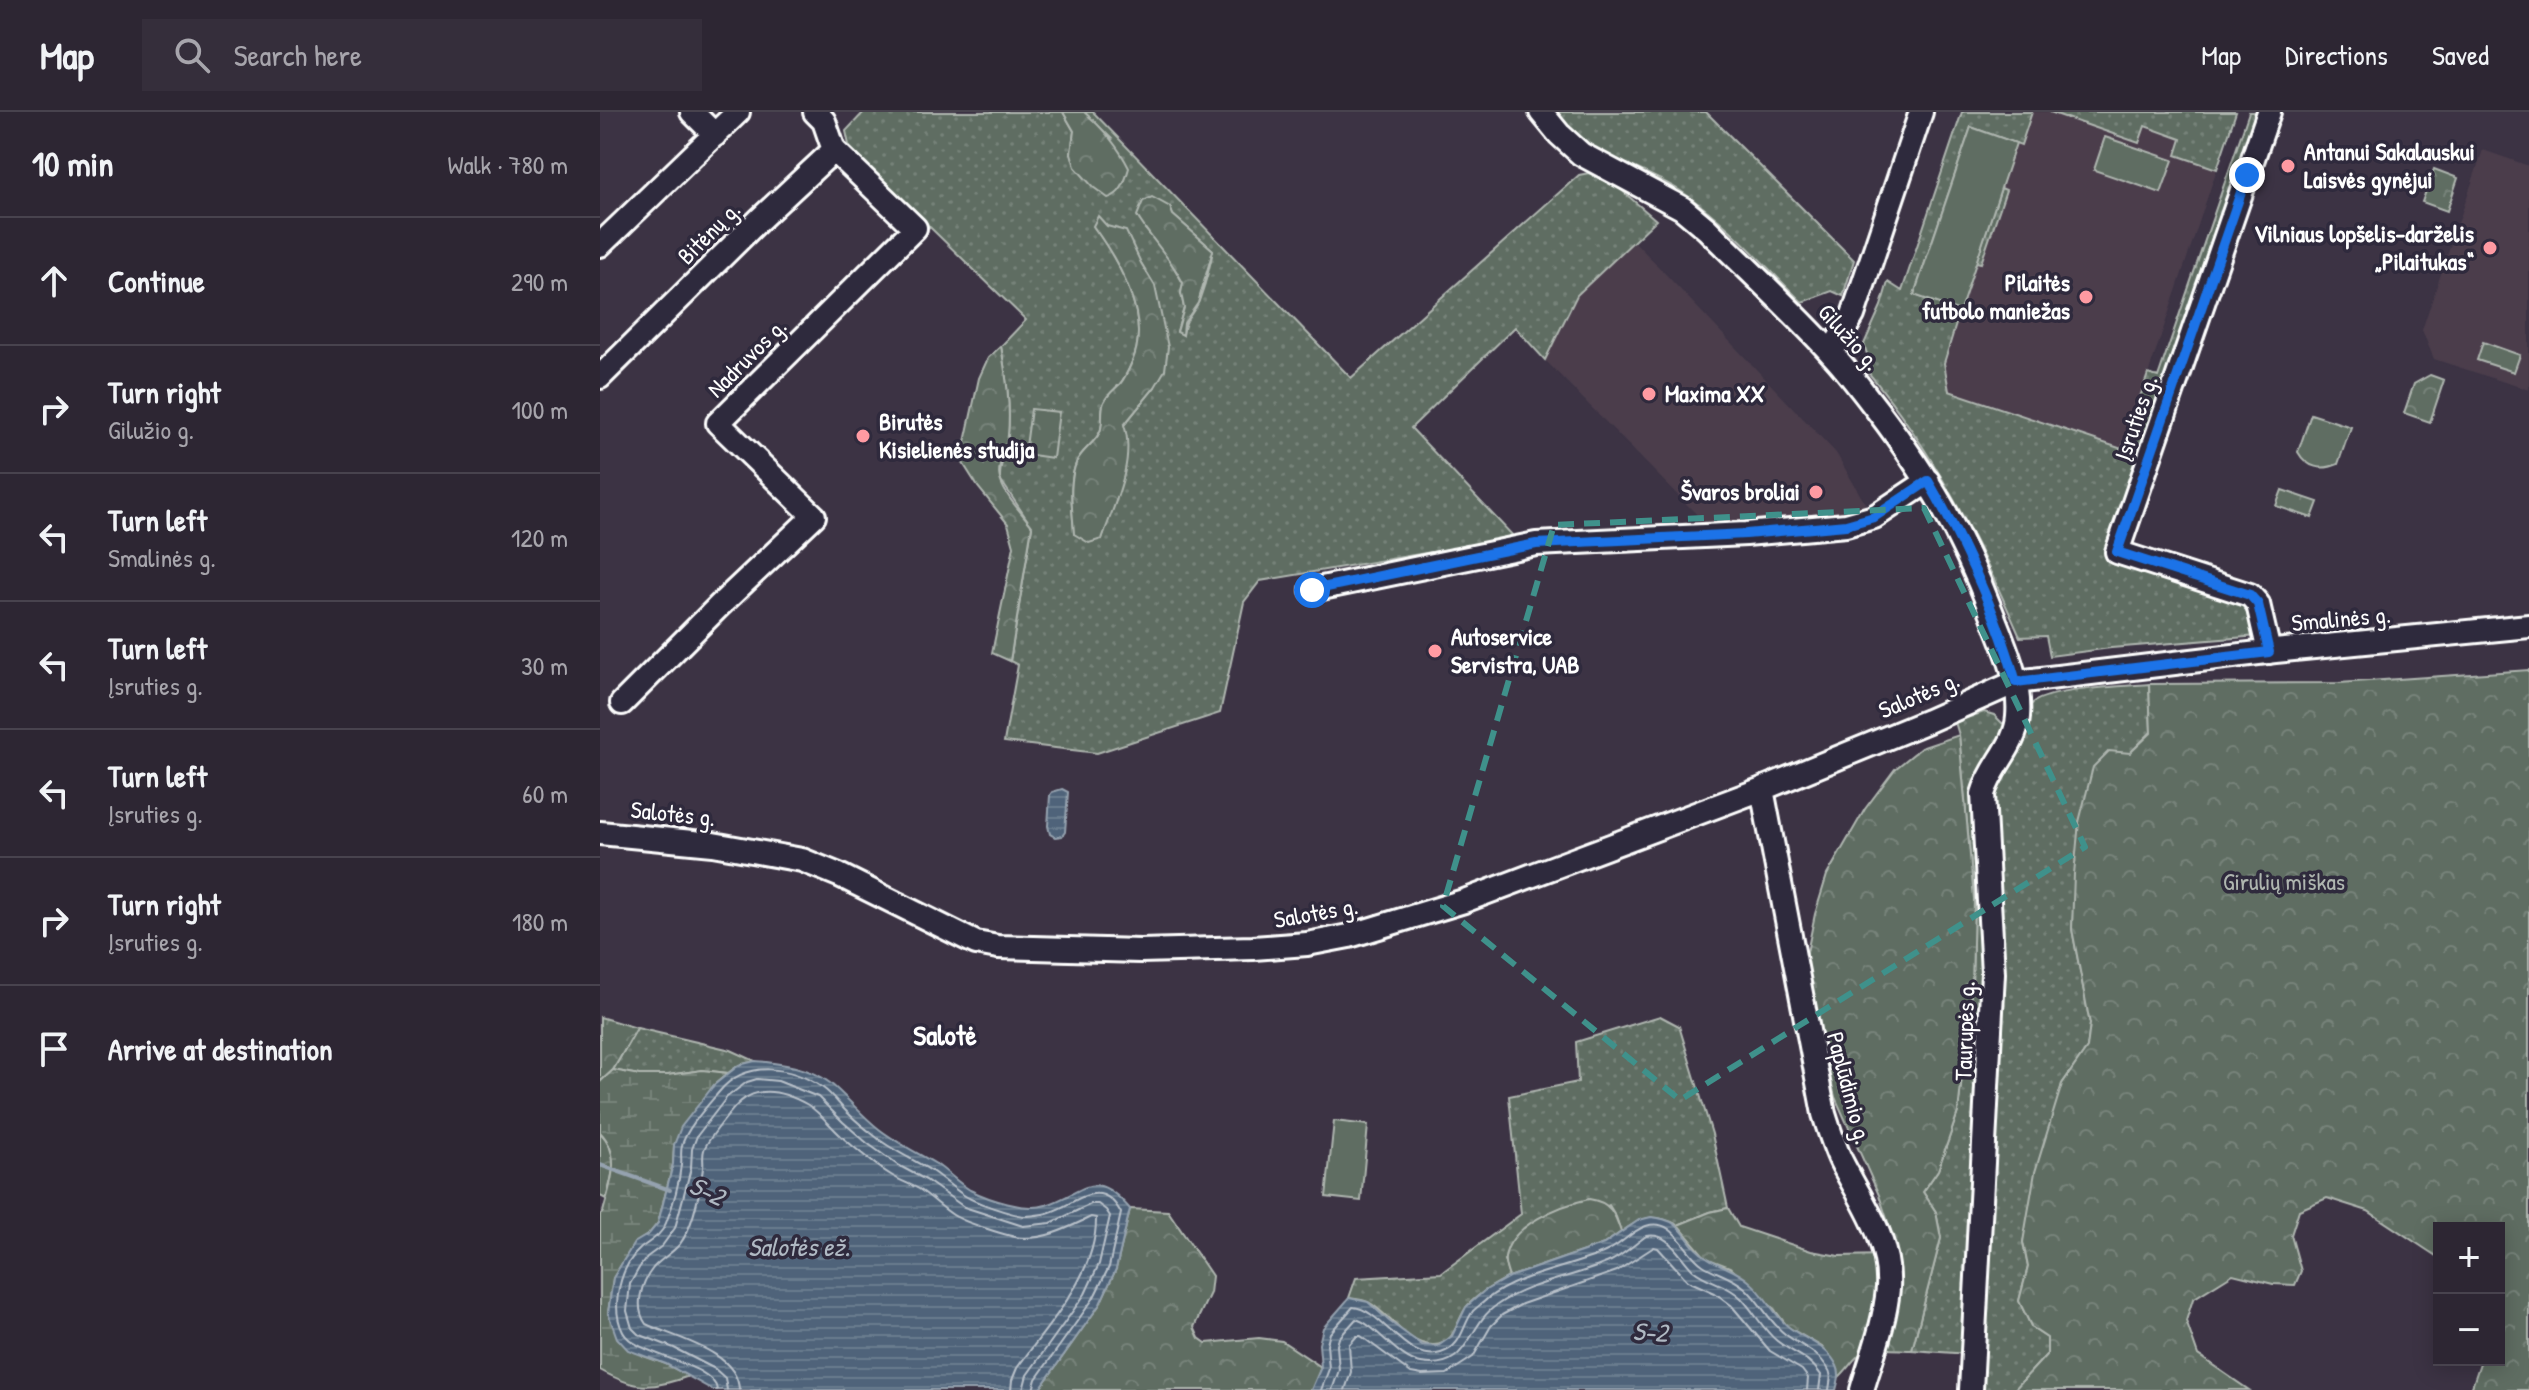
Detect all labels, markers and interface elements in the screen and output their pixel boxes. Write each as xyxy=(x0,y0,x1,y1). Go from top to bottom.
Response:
search box xyxy=(142,19,702,91)
text: Map xyxy=(40,29,94,81)
icon: search xyxy=(170,33,214,77)
text: Search here xyxy=(234,35,362,75)
text: Map xyxy=(2201,36,2241,74)
text: Directions xyxy=(2285,36,2388,74)
text: Saved xyxy=(2432,36,2489,74)
place label: Antanui Sakalauskui Laisvės gynėjui xyxy=(2304,135,2475,196)
text: 10 min xyxy=(32,141,114,187)
text: Walk · 780 m xyxy=(447,147,568,182)
route end xyxy=(2229,157,2265,193)
marker: Antanui Sakalauskui Laisvės gynėjui xyxy=(2279,157,2297,175)
street label: Bitėnų g. xyxy=(670,194,747,271)
place label: Vilniaus lopšelis-darželis „Pilaitukas“ xyxy=(2254,217,2474,277)
marker: Vilniaus lopšelis-darželis „Pilaitukas“ xyxy=(2481,239,2499,257)
icon: ahead xyxy=(32,259,76,303)
text: Continue xyxy=(108,261,205,301)
text: 290 m xyxy=(511,264,568,299)
place label: Pilaitės futbolo maniežas xyxy=(1922,266,2070,326)
marker: Pilaitės futbolo maniežas xyxy=(2077,288,2095,306)
street label: Gilužio g. xyxy=(1811,296,1888,377)
street label: Nadruvos g. xyxy=(700,311,793,404)
street label: Įsruties g. xyxy=(2106,371,2164,464)
text: Turn right xyxy=(108,372,221,412)
place label: Maxima XX xyxy=(1665,377,1765,409)
marker: Maxima XX xyxy=(1640,385,1658,403)
icon: right xyxy=(32,387,76,431)
text: 100 m xyxy=(512,392,568,427)
place label: Birutės Kisielienės studija xyxy=(879,405,1035,465)
text: Gilužio g. xyxy=(108,412,194,447)
marker: Birutės Kisielienės studija xyxy=(854,427,872,445)
place label: Švaros broliai xyxy=(1681,475,1800,507)
marker: Švaros broliai xyxy=(1807,483,1825,501)
text: Turn left xyxy=(108,500,207,540)
icon: left xyxy=(32,515,76,559)
text: 120 m xyxy=(511,520,568,555)
text: Smalinės g. xyxy=(108,540,216,575)
route start xyxy=(1294,572,1330,608)
street label: Smalinės g. xyxy=(2290,598,2392,638)
place label: Autoservice Servistra, UAB xyxy=(1451,620,1579,680)
text: Turn left xyxy=(108,628,207,668)
marker: Autoservice Servistra, UAB xyxy=(1426,642,1444,660)
icon: left xyxy=(32,643,76,687)
text: 30 m xyxy=(521,648,568,683)
street label: Salotės g. xyxy=(1873,663,1964,725)
text: Įsruties g. xyxy=(108,668,203,703)
text: Turn left xyxy=(108,756,207,796)
icon: left xyxy=(32,771,76,815)
text: 60 m xyxy=(522,776,568,811)
street label: Salotės g. xyxy=(629,793,717,833)
text: Įsruties g. xyxy=(108,796,203,831)
park label: Girulių miškas xyxy=(2223,865,2345,897)
text: Turn right xyxy=(108,884,221,924)
street label: Salotės g. xyxy=(1271,889,1360,935)
icon: right xyxy=(32,899,76,943)
text: 180 m xyxy=(512,904,568,939)
text: Įsruties g. xyxy=(108,924,203,959)
street label: Taurupės g. xyxy=(1946,981,1982,1081)
district label: Salotė xyxy=(913,1016,978,1054)
icon: arrive xyxy=(32,1027,76,1071)
street label: Paplūdimio g. xyxy=(1820,1028,1880,1147)
text: Arrive at destination xyxy=(108,1029,333,1069)
water label: S-2 xyxy=(684,1167,733,1215)
map controls xyxy=(2433,1222,2505,1366)
button: + xyxy=(2433,1222,2505,1294)
water label: Salotės ež. xyxy=(748,1229,850,1264)
button: − xyxy=(2433,1294,2505,1366)
water label: S-2 xyxy=(1632,1313,1671,1350)

